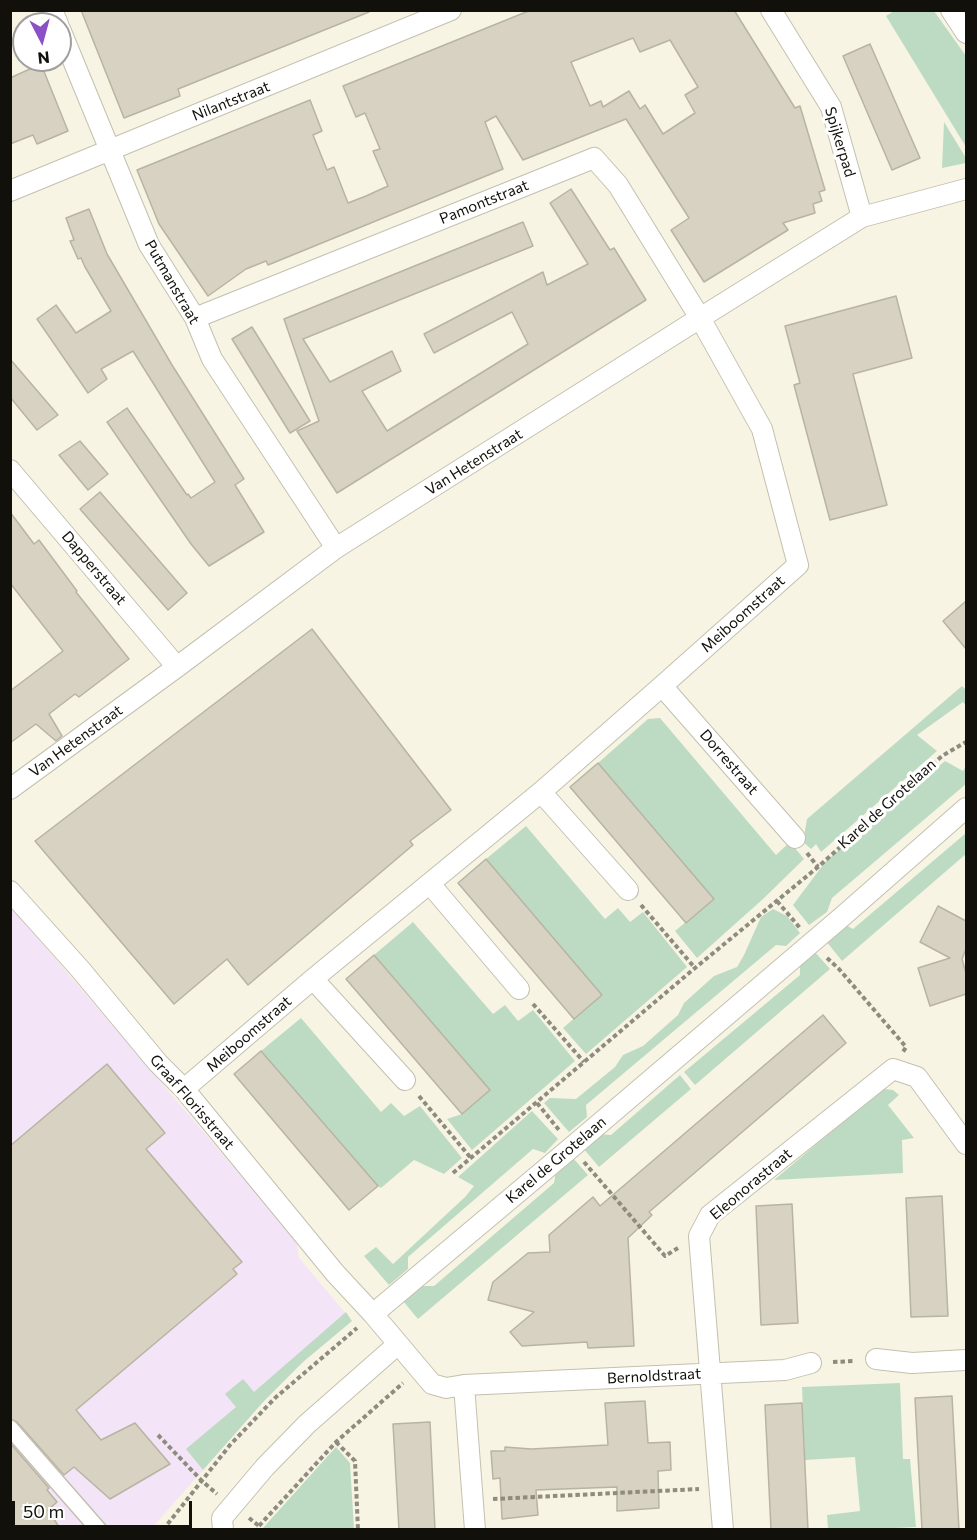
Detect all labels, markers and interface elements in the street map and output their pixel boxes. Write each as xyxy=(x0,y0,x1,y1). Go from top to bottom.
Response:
north arrow xyxy=(12,12,72,72)
text: N xyxy=(37,48,51,68)
street label: Nilantstraat xyxy=(190,77,272,125)
street label: Spijkerpad xyxy=(821,105,859,179)
street label: Pamontstraat xyxy=(437,176,531,228)
street label: Putmanstraat xyxy=(141,237,203,327)
street label: Van Hetenstraat xyxy=(422,425,526,499)
street label: Dapperstraat xyxy=(58,527,130,609)
street label: Meiboomstraat xyxy=(697,572,789,656)
street label: Van Hetenstraat xyxy=(26,701,126,781)
street label: Dorrestraat xyxy=(696,726,762,798)
street label: Karel de Grotelaan xyxy=(834,755,940,853)
street label: Meiboomstraat xyxy=(203,992,295,1076)
street label: Graaf Florisstraat xyxy=(146,1051,238,1153)
street label: Karel de Grotelaan xyxy=(502,1113,610,1207)
street label: Eleonorastraat xyxy=(706,1145,796,1223)
street label: Bernoldstraat xyxy=(606,1365,702,1387)
scale bar xyxy=(15,1489,195,1527)
text: 50 m xyxy=(23,1500,64,1522)

